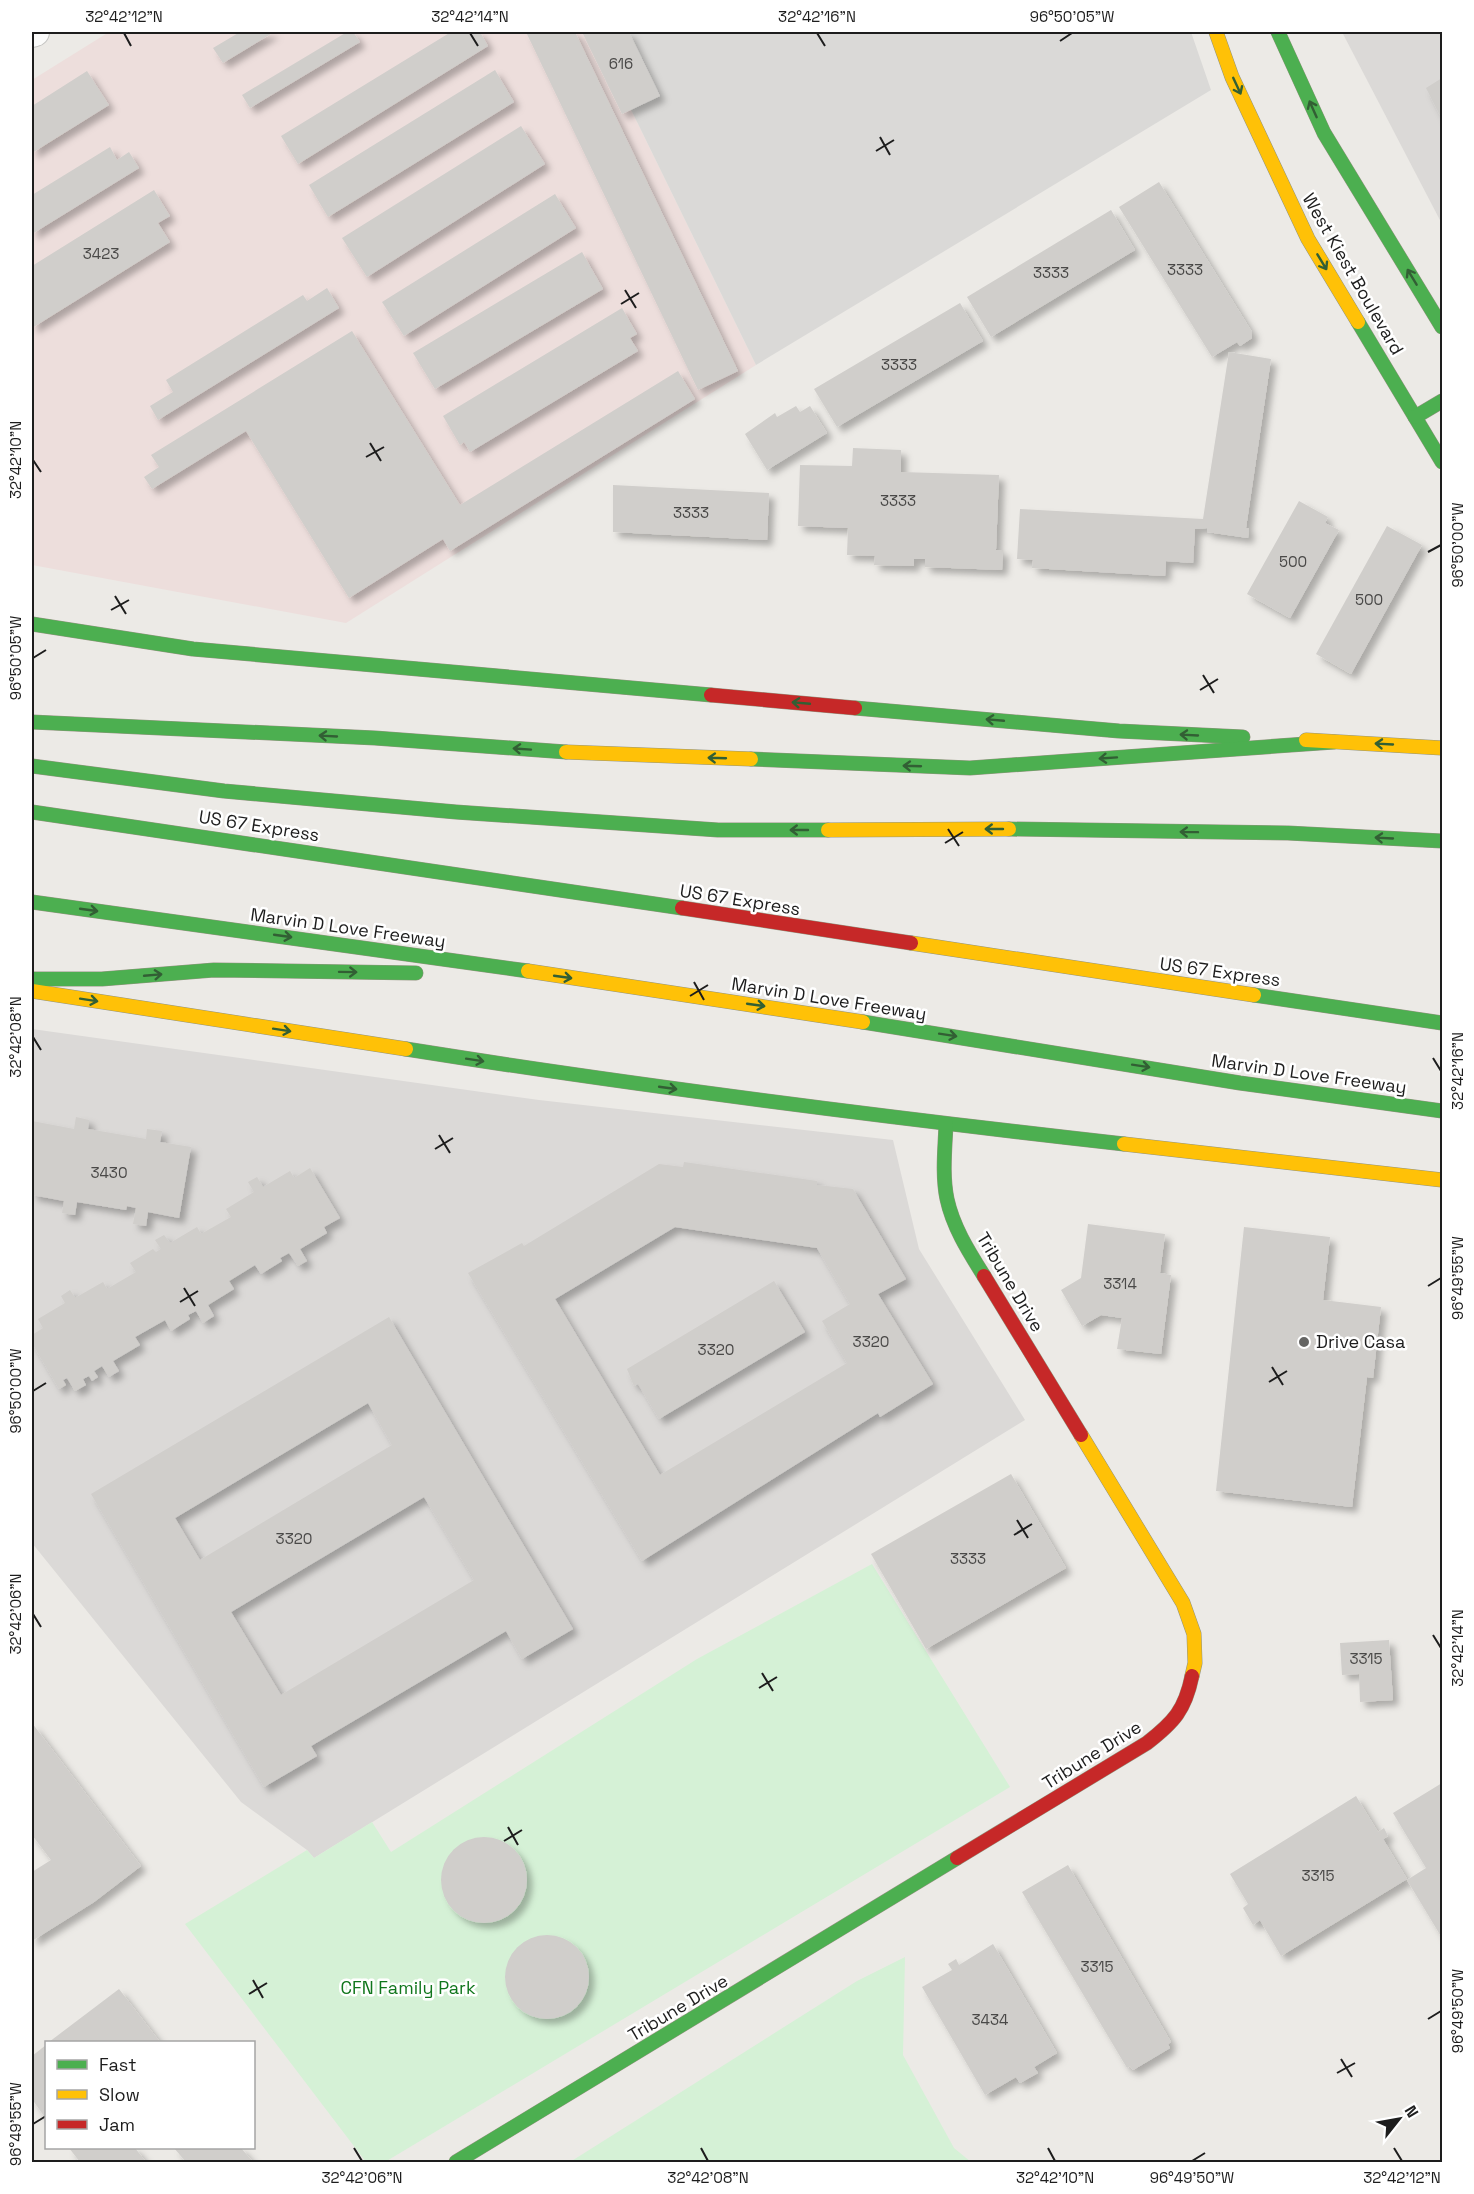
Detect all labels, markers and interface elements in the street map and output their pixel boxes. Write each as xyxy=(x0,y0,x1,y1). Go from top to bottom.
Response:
text: 32°42'12"N xyxy=(85,7,163,26)
text: 32°42'14"N xyxy=(431,7,509,26)
text: 32°42'16"N xyxy=(778,7,856,26)
text: 96°50'05"W xyxy=(1030,7,1114,26)
house number: 616 xyxy=(609,54,633,73)
one-way arrow xyxy=(1231,77,1243,95)
one-way arrow xyxy=(1307,100,1319,118)
street label: West Kiest Boulevard xyxy=(1298,189,1409,359)
house number: 3423 xyxy=(83,244,119,263)
one-way arrow xyxy=(1316,253,1328,270)
house number: 3333 xyxy=(1167,260,1203,279)
house number: 3333 xyxy=(1033,263,1069,282)
one-way arrow xyxy=(1406,269,1418,286)
house number: 3333 xyxy=(881,355,917,374)
text: 32°42'10"N xyxy=(6,421,25,499)
house number: 3333 xyxy=(880,491,916,510)
text: 96°50'00"W xyxy=(1448,502,1467,588)
house number: 3333 xyxy=(673,503,709,522)
house number: 500 xyxy=(1279,552,1307,571)
house number: 500 xyxy=(1355,590,1383,609)
text: 96°50'05"W xyxy=(6,616,25,700)
one-way arrow xyxy=(791,697,811,708)
one-way arrow xyxy=(985,714,1005,725)
one-way arrow xyxy=(1180,729,1200,740)
one-way arrow xyxy=(318,731,338,742)
one-way arrow xyxy=(1375,739,1395,750)
one-way arrow xyxy=(513,743,533,754)
one-way arrow xyxy=(708,752,727,763)
one-way arrow xyxy=(1099,753,1119,764)
one-way arrow xyxy=(902,760,922,771)
street label: US 67 Express xyxy=(197,805,321,846)
one-way arrow xyxy=(985,823,1005,835)
one-way arrow xyxy=(790,824,810,836)
one-way arrow xyxy=(1180,826,1200,838)
one-way arrow xyxy=(1375,833,1395,844)
street label: US 67 Express xyxy=(678,879,802,920)
street label: Marvin D Love Freeway xyxy=(249,902,447,953)
one-way arrow xyxy=(79,905,99,916)
one-way arrow xyxy=(272,931,292,942)
street label: US 67 Express xyxy=(1158,952,1282,991)
one-way arrow xyxy=(337,966,357,978)
one-way arrow xyxy=(142,969,162,980)
one-way arrow xyxy=(552,971,572,982)
street label: Marvin D Love Freeway xyxy=(730,972,928,1025)
one-way arrow xyxy=(79,995,99,1006)
text: 32°42'08"N xyxy=(6,996,25,1078)
one-way arrow xyxy=(745,1000,765,1011)
one-way arrow xyxy=(272,1025,291,1036)
one-way arrow xyxy=(938,1030,958,1041)
text: 32°42'16"N xyxy=(1448,1032,1467,1110)
street label: Marvin D Love Freeway xyxy=(1210,1048,1408,1099)
one-way arrow xyxy=(464,1055,484,1066)
one-way arrow xyxy=(1130,1061,1150,1072)
one-way arrow xyxy=(657,1082,677,1093)
house number: 3430 xyxy=(90,1163,128,1182)
street label: Tribune Drive xyxy=(972,1228,1049,1336)
text: 96°49'55"W xyxy=(1448,1236,1467,1320)
house number: 3314 xyxy=(1103,1274,1137,1293)
place label: Drive Casa xyxy=(1316,1330,1405,1353)
house number: 3320 xyxy=(853,1332,889,1351)
marker: Drive Casa xyxy=(1297,1335,1311,1349)
house number: 3320 xyxy=(698,1340,734,1359)
text: 96°50'00"W xyxy=(6,1348,25,1434)
house number: 3320 xyxy=(276,1529,312,1548)
house number: 3333 xyxy=(950,1549,986,1568)
text: 32°42'06"N xyxy=(6,1573,25,1655)
text: 32°42'14"N xyxy=(1448,1609,1467,1687)
house number: 3315 xyxy=(1349,1649,1383,1668)
street label: Tribune Drive xyxy=(1038,1715,1146,1794)
house number: 3315 xyxy=(1301,1866,1335,1885)
house number: 3315 xyxy=(1080,1957,1114,1976)
street label: Tribune Drive xyxy=(624,1969,732,2046)
text: 96°49'50"W xyxy=(1448,1969,1467,2053)
park label: CFN Family Park xyxy=(340,1976,476,1999)
house number: 3434 xyxy=(972,2010,1008,2029)
legend xyxy=(45,2041,255,2149)
text: Fast xyxy=(99,2053,136,2076)
text: 96°49'55"W xyxy=(6,2082,25,2166)
text: Slow xyxy=(99,2083,140,2106)
north arrow xyxy=(1369,2089,1429,2149)
text: N xyxy=(1400,2102,1423,2122)
text: Jam xyxy=(99,2113,135,2136)
text: 32°42'06"N xyxy=(321,2168,403,2187)
text: 32°42'08"N xyxy=(667,2168,749,2187)
text: 32°42'10"N xyxy=(1016,2168,1094,2187)
text: 96°49'50"W xyxy=(1150,2168,1234,2187)
text: 32°42'12"N xyxy=(1363,2168,1441,2187)

